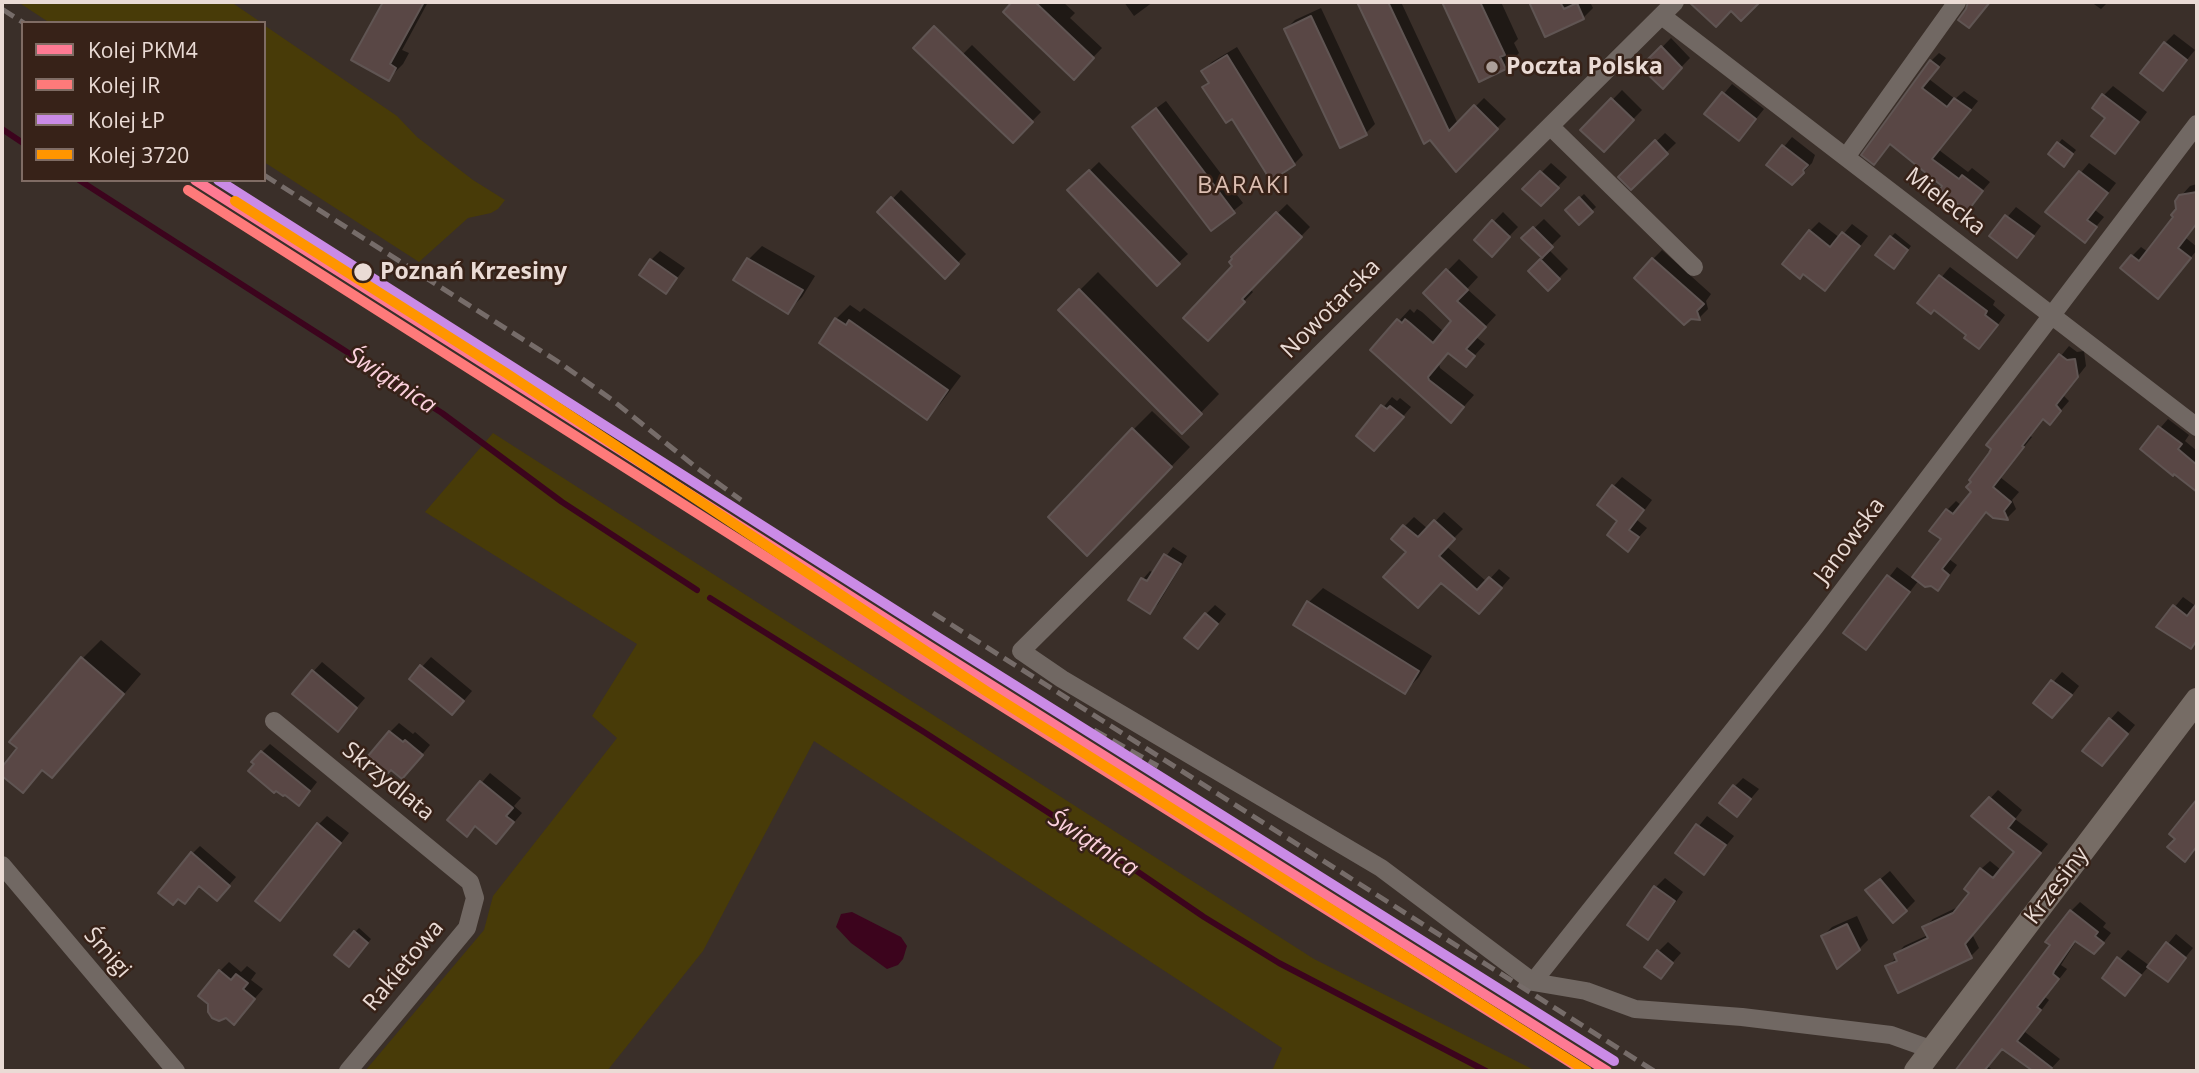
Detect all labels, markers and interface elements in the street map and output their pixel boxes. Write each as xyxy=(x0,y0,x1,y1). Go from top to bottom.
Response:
legend xyxy=(21,21,266,182)
text: Kolej PKM4 xyxy=(88,36,198,64)
place label: Poczta Polska xyxy=(1506,53,1663,81)
marker: Poczta Polska xyxy=(1484,59,1500,75)
text: Kolej IR xyxy=(88,71,160,99)
text: Kolej ŁP xyxy=(88,106,165,134)
text: Kolej 3720 xyxy=(88,141,189,169)
street label: Mielecka xyxy=(1899,162,1991,242)
district label: BARAKI xyxy=(1198,172,1290,200)
street label: Nowotarska xyxy=(1276,254,1386,364)
place label: Poznań Krzesiny xyxy=(380,258,567,286)
marker: Poznań Krzesiny xyxy=(352,261,374,283)
water label: Świątnica xyxy=(341,341,441,421)
street label: Janowska xyxy=(1809,493,1891,589)
street label: Skrzydlata xyxy=(337,737,439,827)
water label: Świątnica xyxy=(1043,804,1143,884)
street label: Krzesiny xyxy=(2019,842,2095,930)
street label: Rakietowa xyxy=(358,915,450,1017)
street label: Śmigi xyxy=(78,922,136,984)

